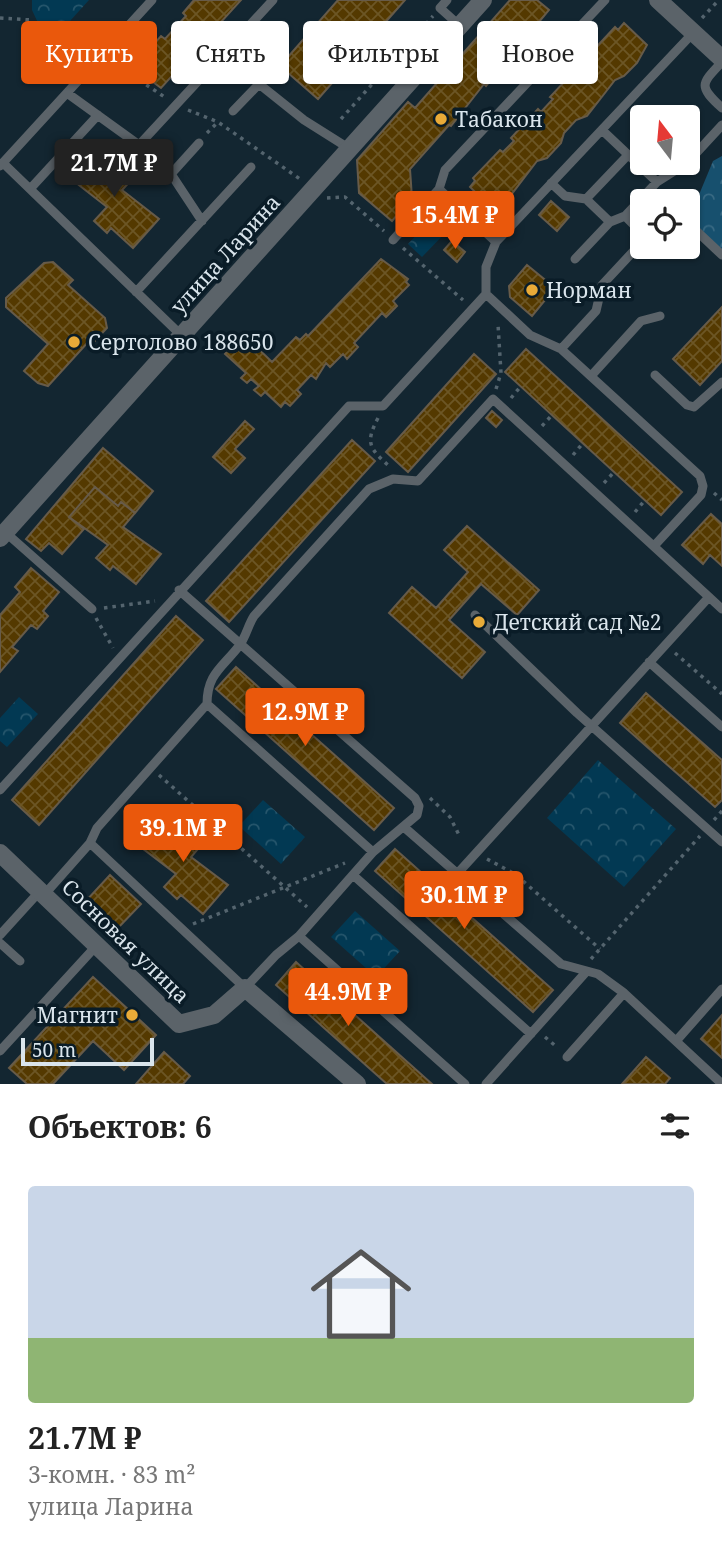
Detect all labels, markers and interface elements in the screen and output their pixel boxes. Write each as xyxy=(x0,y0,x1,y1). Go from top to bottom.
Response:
chip: Купить xyxy=(21,21,157,84)
chip: Снять xyxy=(171,21,289,84)
chip: Фильтры xyxy=(303,21,463,84)
chip: Новое xyxy=(477,21,598,84)
place label: Табакон xyxy=(455,105,543,133)
north arrow xyxy=(630,105,700,175)
map controls xyxy=(630,105,700,259)
marker: Табакон xyxy=(433,111,449,127)
pin: 21.7M ₽ xyxy=(49,140,179,199)
text: 21.7M ₽ xyxy=(70,146,158,178)
street label: улица Ларина xyxy=(164,188,286,320)
button: locate xyxy=(630,189,700,259)
pin: 15.4M ₽ xyxy=(390,191,520,251)
text: 15.4M ₽ xyxy=(411,198,499,230)
place label: Норман xyxy=(546,276,632,304)
marker: Норман xyxy=(524,282,540,298)
place label: Сертолово 188650 xyxy=(88,328,273,356)
marker: Сертолово 188650 xyxy=(66,334,82,350)
place label: Детский сад №2 xyxy=(493,608,662,636)
marker: Детский сад №2 xyxy=(471,614,487,630)
pin: 12.9M ₽ xyxy=(240,688,370,748)
text: 12.9M ₽ xyxy=(261,695,349,727)
pin: 39.1M ₽ xyxy=(118,804,248,864)
text: 39.1M ₽ xyxy=(139,811,227,843)
pin: 30.1M ₽ xyxy=(399,872,529,931)
street label: Сосновая улица xyxy=(56,873,196,1009)
text: 30.1M ₽ xyxy=(420,878,508,910)
pin: 44.9M ₽ xyxy=(283,968,413,1028)
text: 44.9M ₽ xyxy=(304,975,392,1007)
place label: Магнит xyxy=(37,1001,118,1029)
marker: Магнит xyxy=(124,1007,140,1023)
scale bar xyxy=(21,1035,154,1067)
text: 50 m xyxy=(32,1037,76,1063)
text: Объектов: 6 xyxy=(28,1106,212,1147)
icon: filters xyxy=(656,1107,694,1145)
icon: home xyxy=(298,1231,424,1357)
text: 21.7M ₽ xyxy=(28,1417,142,1458)
text: 3-комн. · 83 m² xyxy=(28,1458,195,1490)
text: улица Ларина xyxy=(28,1490,194,1522)

